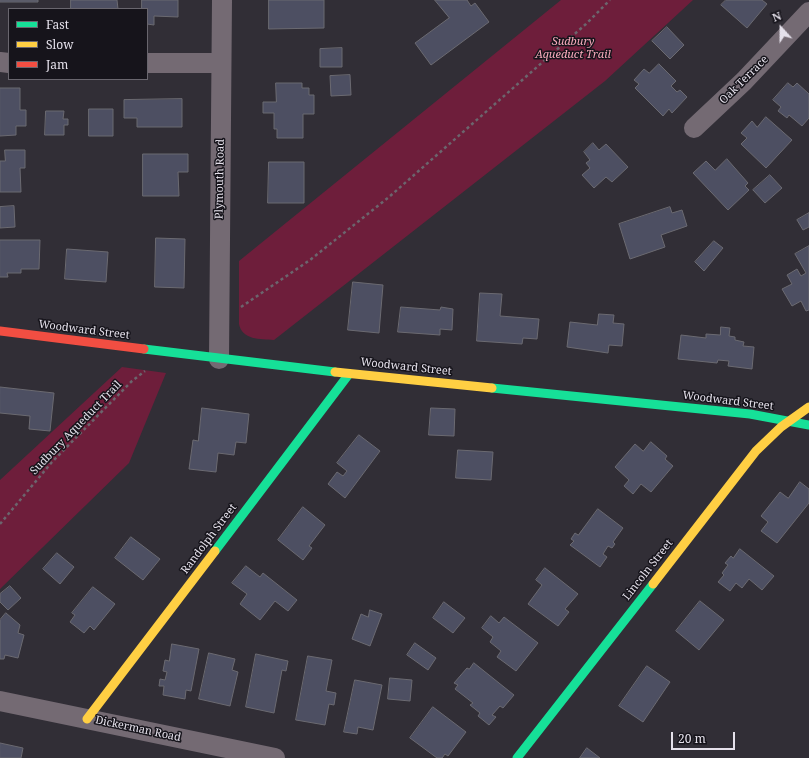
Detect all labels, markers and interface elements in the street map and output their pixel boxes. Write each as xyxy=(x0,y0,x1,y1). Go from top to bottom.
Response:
legend xyxy=(8,8,148,80)
north arrow xyxy=(761,8,801,48)
text: N xyxy=(770,8,783,25)
text: Fast xyxy=(46,16,69,33)
park label: Sudbury Aqueduct Trail xyxy=(535,35,611,61)
text: Slow xyxy=(46,36,74,53)
street label: Oak Terrace xyxy=(717,53,771,107)
text: Jam xyxy=(46,56,68,73)
street label: Plymouth Road xyxy=(213,139,227,219)
street label: Woodward Street xyxy=(38,318,130,342)
street label: Woodward Street xyxy=(360,356,452,378)
street label: Sudbury Aqueduct Trail xyxy=(28,378,124,478)
street label: Woodward Street xyxy=(682,389,774,413)
street label: Randolph Street xyxy=(178,501,240,577)
street label: Lincoln Street xyxy=(620,537,676,603)
street label: Dickerman Road xyxy=(94,713,182,745)
scale bar xyxy=(673,724,737,750)
text: 20 m xyxy=(678,730,706,747)

